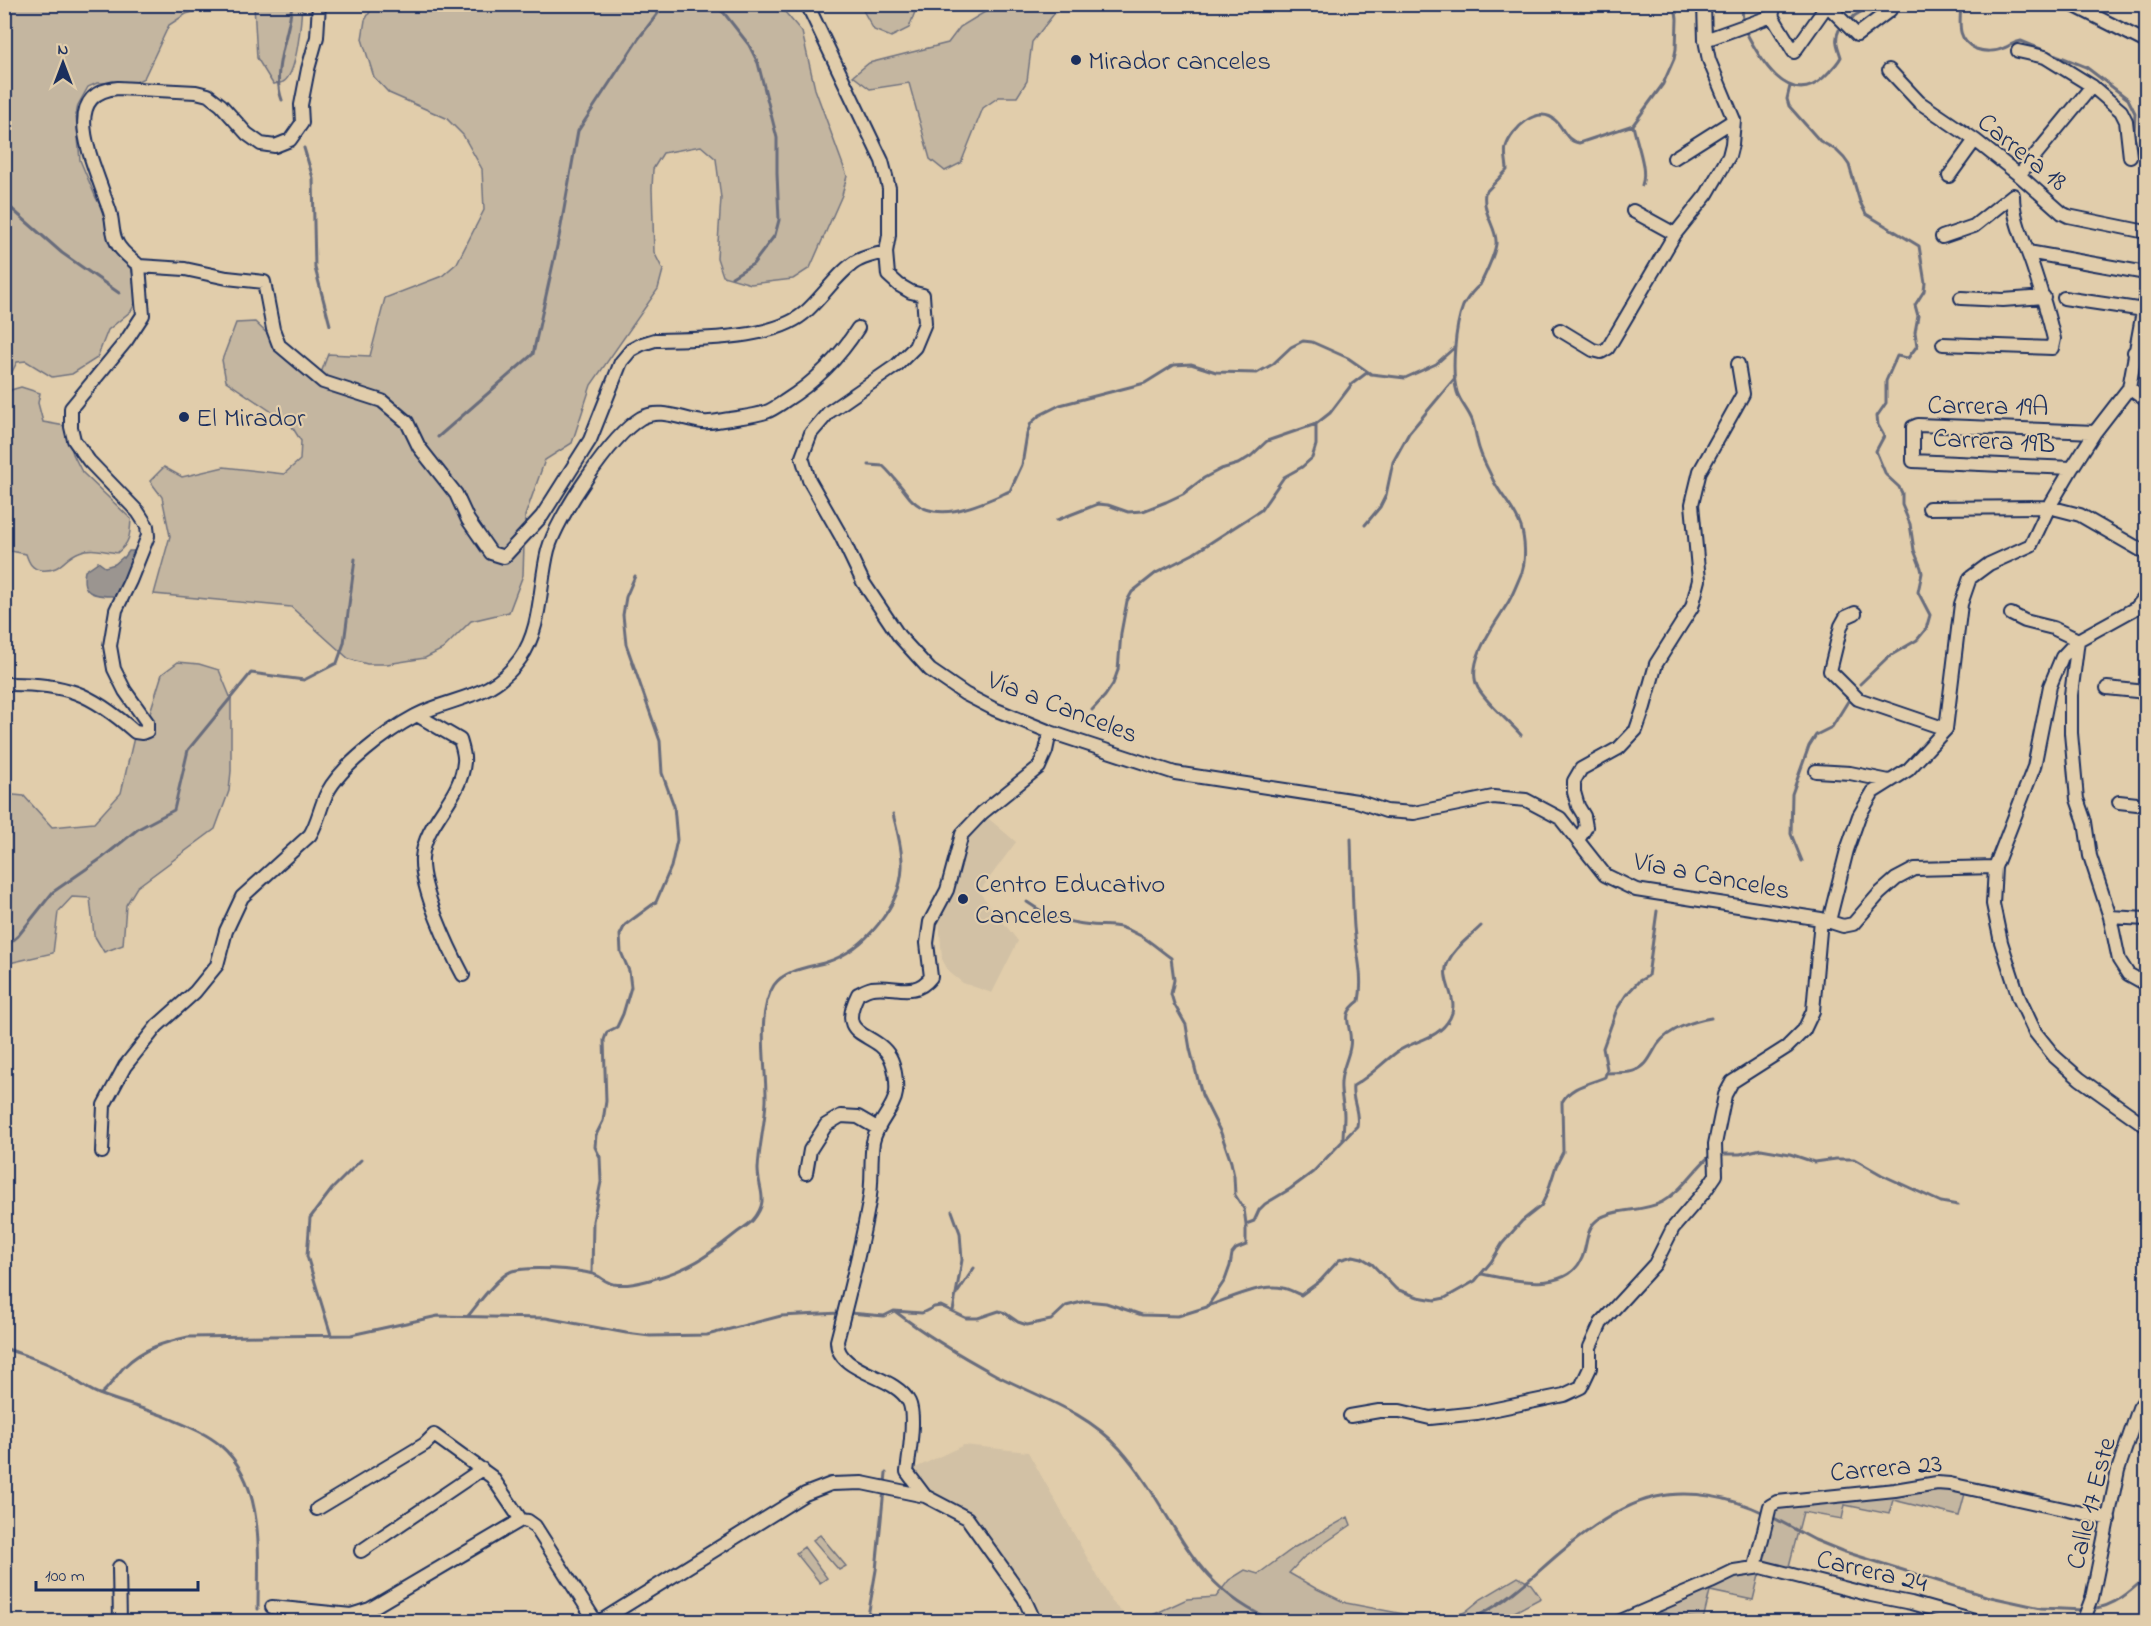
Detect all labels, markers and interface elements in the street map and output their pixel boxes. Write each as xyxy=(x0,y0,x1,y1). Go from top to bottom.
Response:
north arrow xyxy=(33,33,93,93)
text: N xyxy=(58,38,69,62)
place label: Mirador canceles xyxy=(1088,43,1271,82)
marker: Mirador canceles xyxy=(1069,53,1083,67)
street label: Carrera 18 xyxy=(1968,104,2075,202)
street label: Carrera 19A xyxy=(1927,387,2049,428)
place label: El Mirador xyxy=(196,400,306,439)
marker: El Mirador xyxy=(177,410,191,424)
street label: Carrera 19B xyxy=(1932,420,2056,465)
street label: Vía a Canceles xyxy=(980,661,1143,755)
street label: Vía a Canceles xyxy=(1629,843,1793,912)
place label: Centro Educativo Canceles xyxy=(975,866,1165,936)
marker: Centro Educativo Canceles xyxy=(956,892,970,906)
street label: Calle 17 Este xyxy=(2057,1432,2128,1574)
street label: Carrera 23 xyxy=(1828,1445,1944,1494)
street label: Carrera 24 xyxy=(1812,1541,1931,1604)
scale bar xyxy=(36,1554,198,1592)
text: 100 m xyxy=(45,1564,85,1590)

